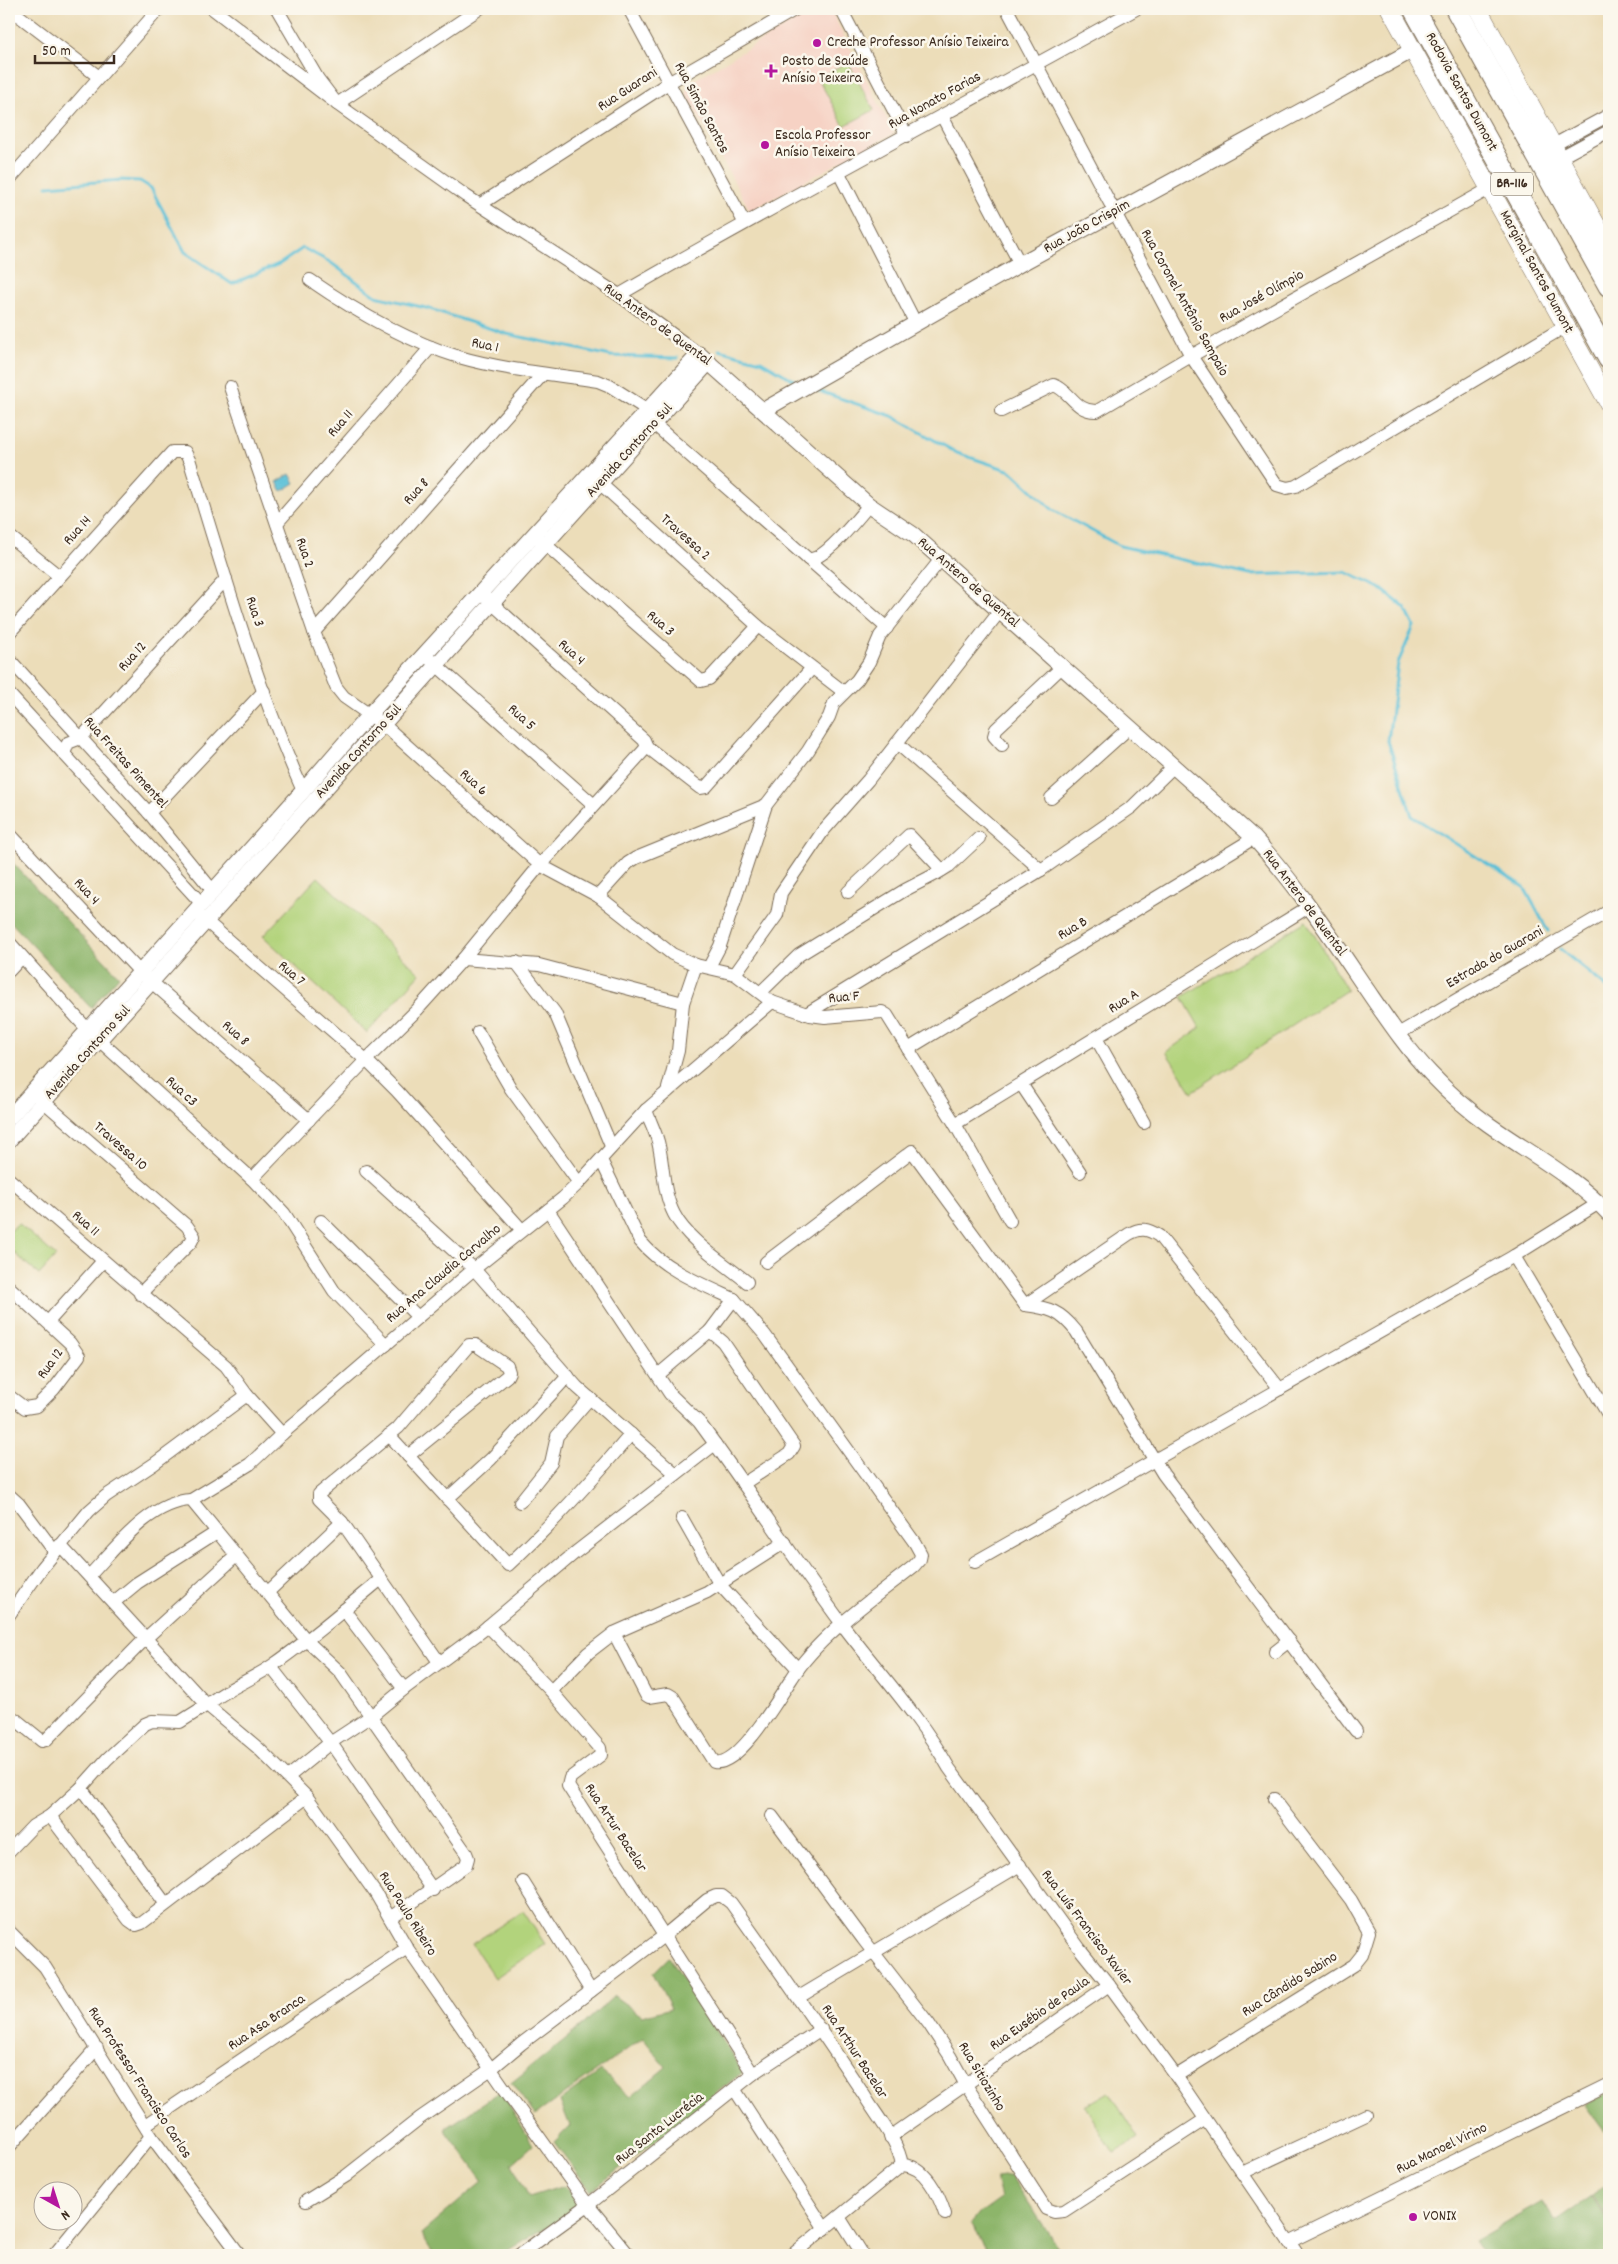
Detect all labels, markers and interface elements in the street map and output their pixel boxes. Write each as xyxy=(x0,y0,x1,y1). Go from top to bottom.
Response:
street label: Rodovia Santos Dumont xyxy=(1419,28,1503,156)
scale bar xyxy=(35,32,114,64)
place label: Creche Professor Anísio Teixeira xyxy=(827,32,1010,54)
marker: Creche Professor Anísio Teixeira xyxy=(811,37,823,49)
text: 50 m xyxy=(42,41,71,63)
place label: Posto de Saúde Anísio Teixeira xyxy=(782,51,869,90)
street label: Rua Simão Santos xyxy=(668,58,734,158)
street label: Rua Guarani xyxy=(594,62,663,118)
marker: Posto de Saúde Anísio Teixeira xyxy=(764,64,778,78)
street label: Rua Nonato Farias xyxy=(884,66,986,136)
place label: Escola Professor Anísio Teixeira xyxy=(775,125,871,164)
marker: Escola Professor Anísio Teixeira xyxy=(759,139,771,151)
road number: BR-116 xyxy=(1491,172,1533,195)
street label: Rua João Crispim xyxy=(1040,194,1134,260)
street label: Marginal Santos Dumont xyxy=(1493,206,1579,338)
street label: Rua Coronel Antônio Sampaio xyxy=(1134,225,1234,381)
street label: Rua José Olímpio xyxy=(1215,264,1309,329)
street label: Rua Antero de Quental xyxy=(598,278,716,372)
street label: Rua 1 xyxy=(469,332,501,360)
street label: Avenida Contorno Sul xyxy=(581,398,679,503)
street label: Rua 11 xyxy=(323,405,359,443)
street label: Rua 8 xyxy=(399,473,435,511)
street label: Travessa 2 xyxy=(655,509,715,567)
street label: Rua 14 xyxy=(59,511,97,551)
street label: Rua Antero de Quental xyxy=(912,532,1024,634)
street label: Rua 2 xyxy=(289,535,319,571)
street label: Rua 3 xyxy=(239,594,269,630)
street label: Rua 3 xyxy=(641,606,679,642)
street label: Rua 4 xyxy=(552,635,590,671)
street label: Rua 12 xyxy=(113,637,153,677)
street label: Avenida Contorno Sul xyxy=(310,699,408,804)
street label: Rua 5 xyxy=(502,699,540,737)
street label: Rua Freitas Pimentel xyxy=(78,712,173,814)
street label: Rua 6 xyxy=(454,764,492,802)
street label: Rua Antero de Quental xyxy=(1256,845,1352,962)
street label: Rua 4 xyxy=(68,873,104,911)
street label: Rua B xyxy=(1054,911,1092,947)
street label: Estrada do Guarani xyxy=(1442,921,1548,995)
street label: Rua 7 xyxy=(272,956,310,992)
street label: Rua A xyxy=(1104,984,1144,1020)
street label: Rua F xyxy=(828,986,861,1010)
street label: Avenida Contorno Sul xyxy=(39,1000,137,1105)
street label: Rua 8 xyxy=(216,1016,254,1052)
street label: Rua c3 xyxy=(160,1071,202,1113)
street label: Travessa 10 xyxy=(88,1117,152,1177)
street label: Rua 11 xyxy=(66,1206,104,1242)
street label: Rua Ana Claudia Carvalho xyxy=(381,1219,507,1329)
street label: Rua 12 xyxy=(32,1344,70,1384)
street label: Rua Artur Bacelar xyxy=(578,1779,652,1877)
street label: Rua Luís Francisco Xavier xyxy=(1035,1865,1137,1991)
street label: Rua Paulo Ribeiro xyxy=(372,1867,442,1961)
street label: Rua Cândido Sabino xyxy=(1238,1946,1343,2023)
street label: Rua Eusébio de Paula xyxy=(986,1971,1095,2057)
street label: Rua Asa Branca xyxy=(224,1988,311,2057)
street label: Rua Arthur Bacelar xyxy=(815,2000,893,2104)
street label: Rua Professor Francisco Carlos xyxy=(81,2003,197,2163)
street label: Rua Sitiozinho xyxy=(952,2038,1011,2116)
street label: Rua Santa Lucrécia xyxy=(611,2087,710,2171)
street label: Rua Manoel Virino xyxy=(1393,2117,1492,2181)
north arrow xyxy=(32,2182,82,2232)
text: N xyxy=(56,2205,74,2225)
place label: VONIX xyxy=(1423,2206,1456,2228)
marker: VONIX xyxy=(1407,2211,1419,2223)

